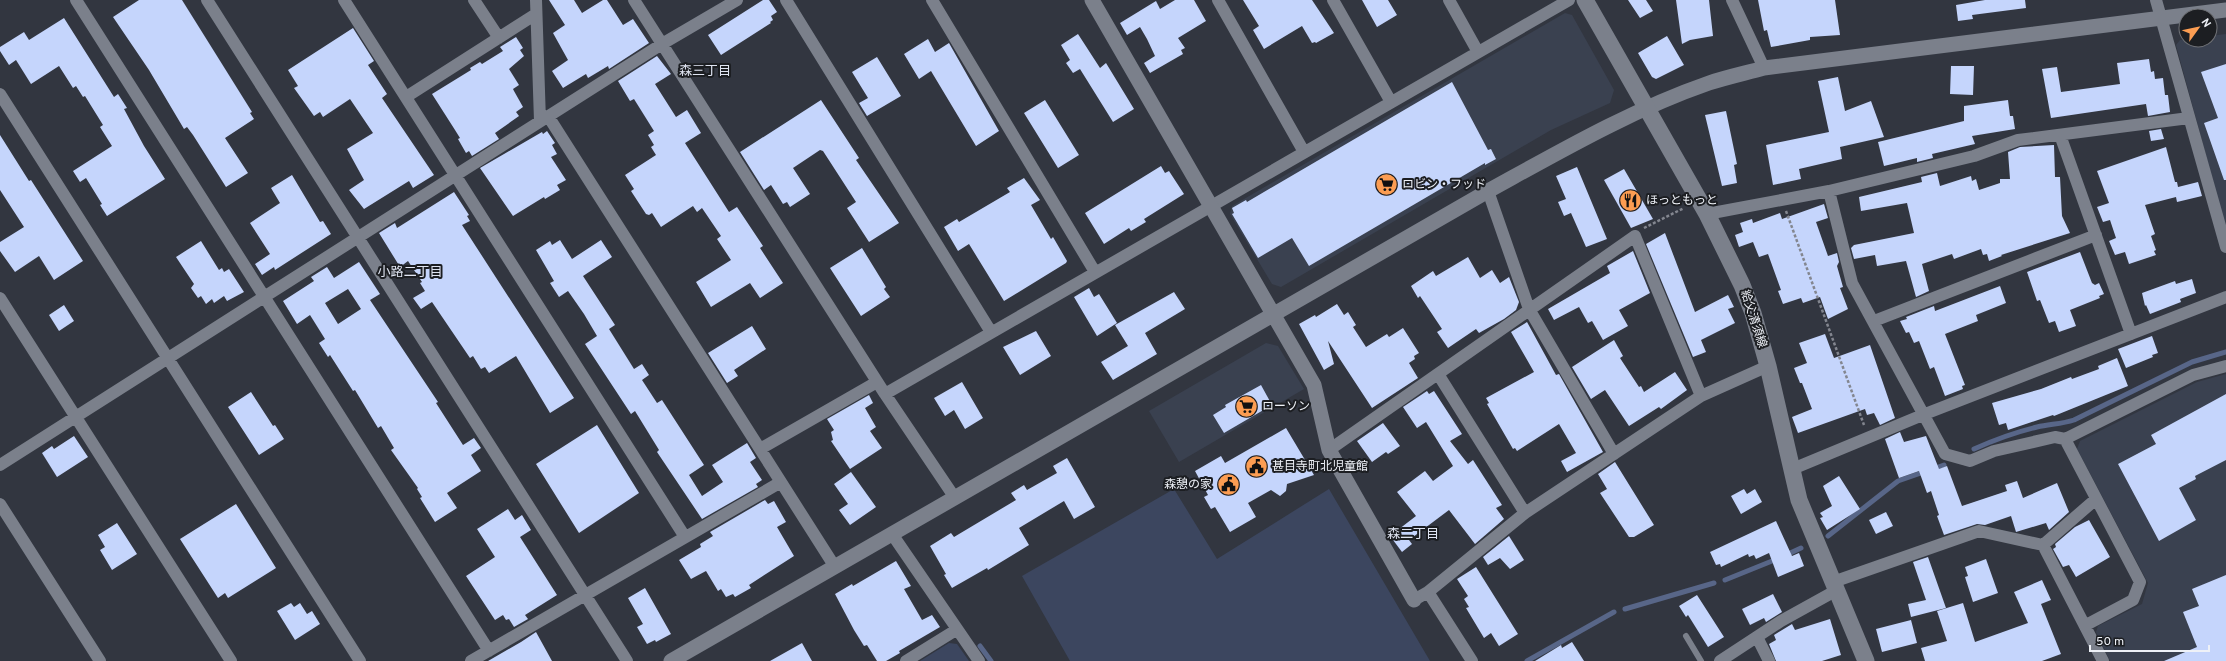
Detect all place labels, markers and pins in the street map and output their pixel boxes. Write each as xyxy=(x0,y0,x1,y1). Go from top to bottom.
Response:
supermarket icon: ロビン・フッド xyxy=(1374,172,1400,198)
place label: ロビン・フッド xyxy=(1402,177,1486,193)
restaurant icon: ほっともっと xyxy=(1617,188,1643,214)
place label: ほっともっと xyxy=(1646,193,1718,209)
supermarket icon: ローソン xyxy=(1233,394,1259,420)
place label: ローソン xyxy=(1262,399,1310,415)
public building icon: 甚目寺町北児童館 xyxy=(1244,454,1270,480)
place label: 甚目寺町北児童館 xyxy=(1272,459,1368,475)
public building icon: 森憩の家 xyxy=(1215,472,1241,498)
place label: 森憩の家 xyxy=(1164,477,1212,493)

